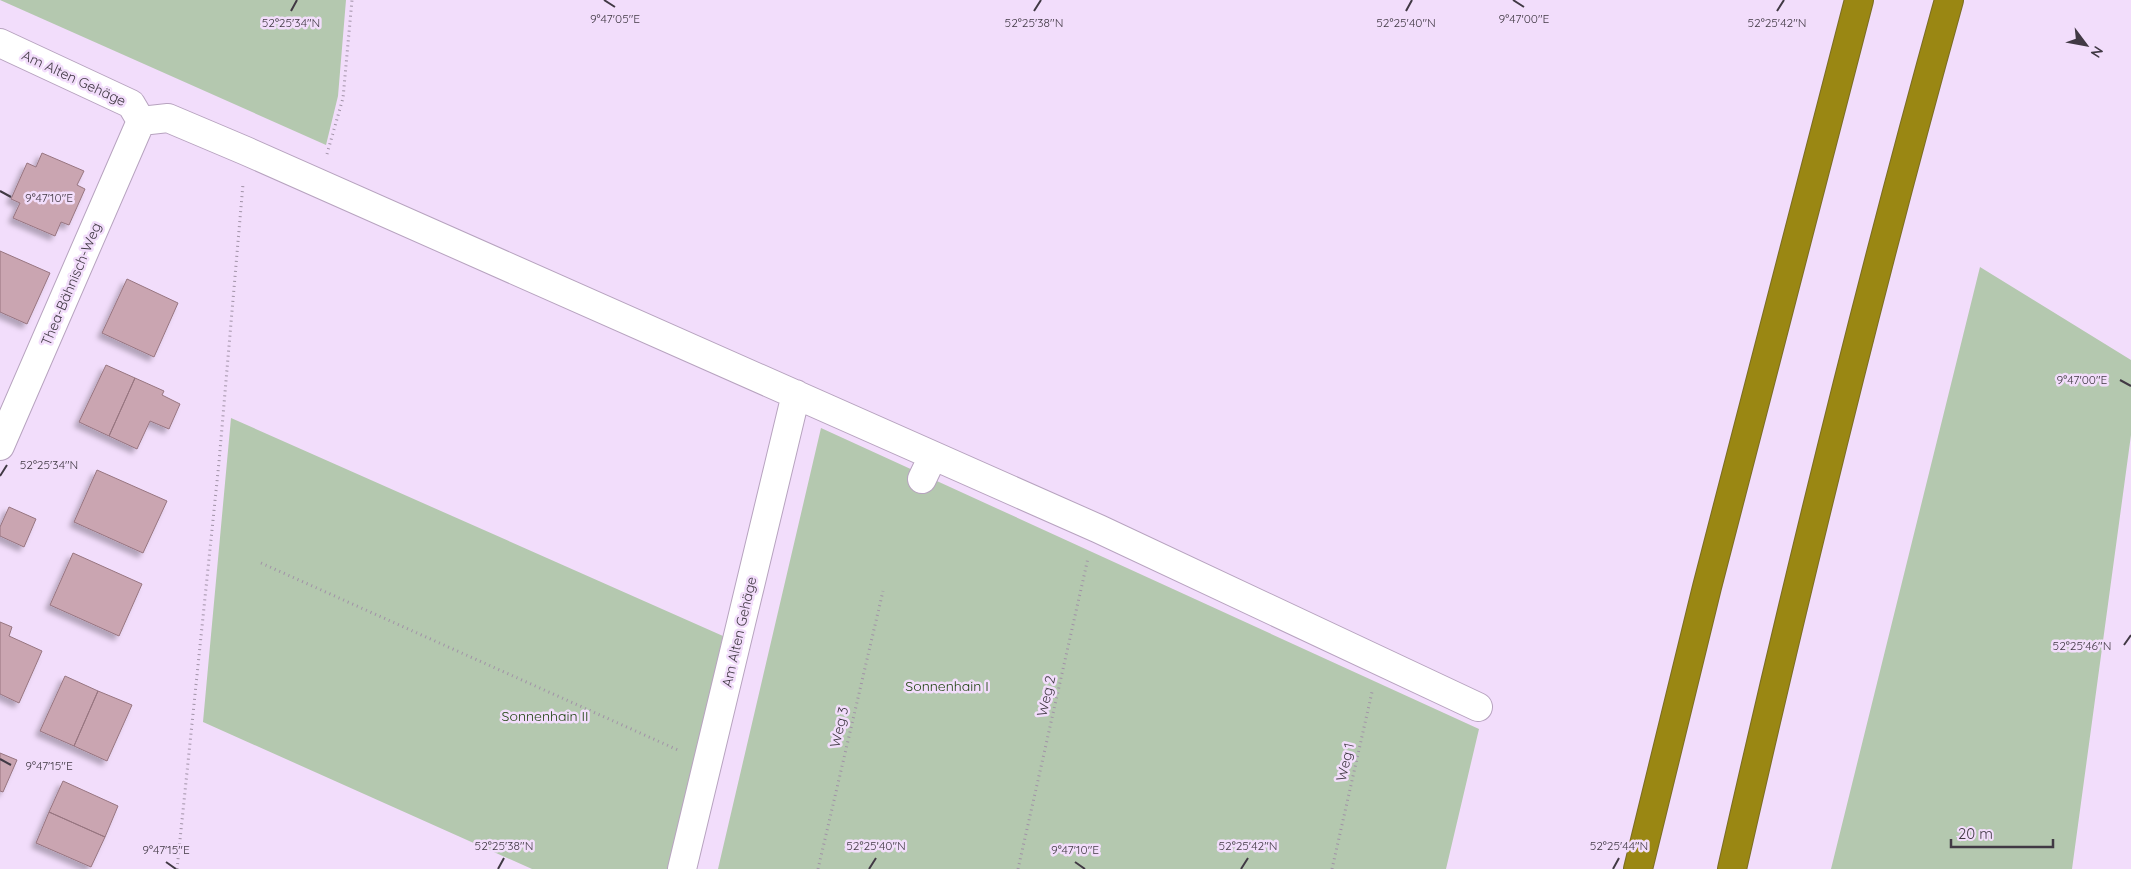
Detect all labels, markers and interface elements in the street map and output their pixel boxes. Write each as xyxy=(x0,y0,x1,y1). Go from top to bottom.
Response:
text: 9°47'05"E xyxy=(590,11,640,26)
text: 9°47'00"E xyxy=(1499,11,1550,26)
text: 52°25'34"N xyxy=(262,15,320,30)
text: 52°25'38"N xyxy=(1005,15,1063,30)
text: 52°25'40"N xyxy=(1376,15,1436,30)
text: 52°25'42"N xyxy=(1748,15,1806,30)
north arrow xyxy=(2061,20,2111,70)
text: N xyxy=(2087,43,2107,61)
street label: Am Alten Gehäge xyxy=(19,46,129,110)
text: 9°47'10"E xyxy=(25,190,73,205)
street label: Thea-Bähnisch-Weg xyxy=(37,220,105,348)
text: 9°47'00"E xyxy=(2057,372,2108,387)
text: 52°25'34"N xyxy=(20,457,78,472)
street label: Am Alten Gehäge xyxy=(718,575,760,689)
text: 52°25'46"N xyxy=(2053,638,2111,653)
street label: Weg 2 xyxy=(1033,674,1059,718)
park label: Sonnenhain I xyxy=(905,677,989,695)
street label: Weg 3 xyxy=(826,705,852,749)
park label: Sonnenhain II xyxy=(502,707,588,725)
street label: Weg 1 xyxy=(1332,741,1358,783)
text: 9°47'15"E xyxy=(25,758,73,773)
scale bar xyxy=(1951,816,2054,848)
text: 20 m xyxy=(1958,824,1993,843)
text: 52°25'38"N xyxy=(475,838,533,853)
text: 52°25'40"N xyxy=(846,838,906,853)
text: 52°25'42"N xyxy=(1219,838,1277,853)
text: 52°25'44"N xyxy=(1590,838,1648,853)
text: 9°47'15"E xyxy=(142,842,190,857)
text: 9°47'10"E xyxy=(1051,842,1099,857)

